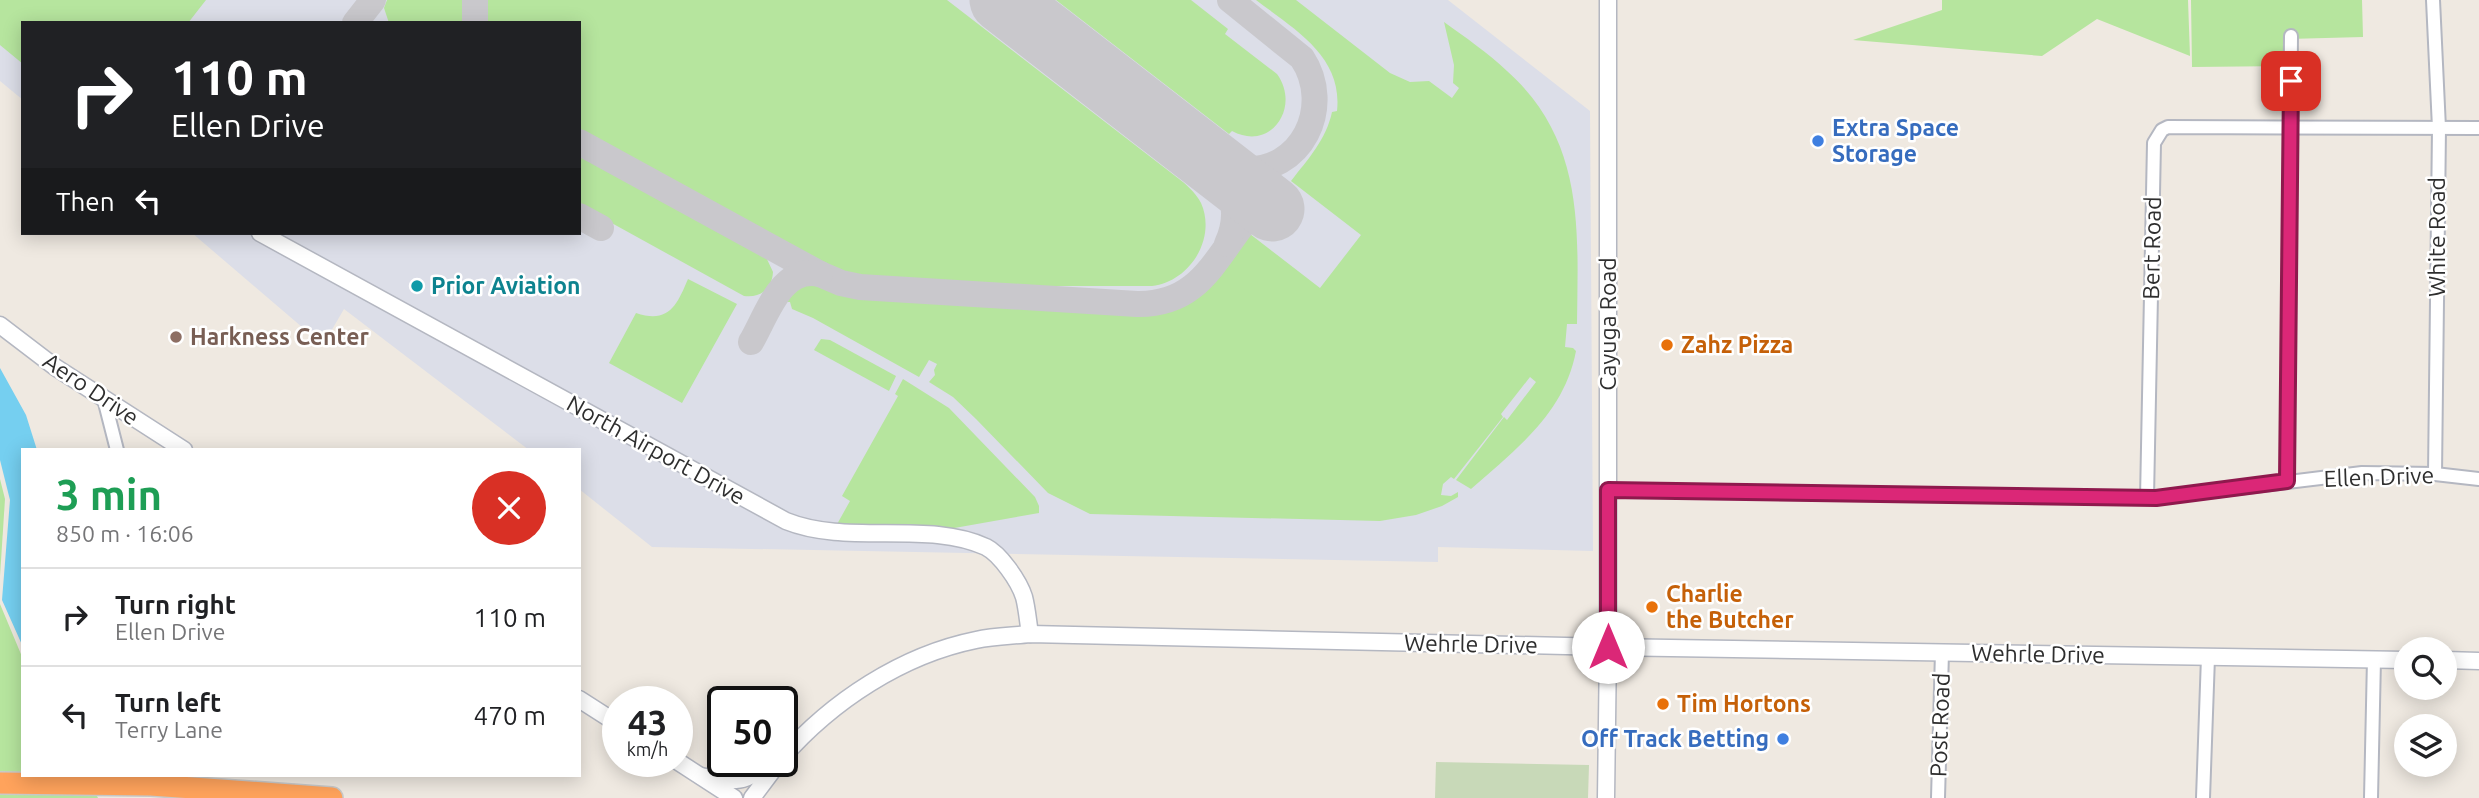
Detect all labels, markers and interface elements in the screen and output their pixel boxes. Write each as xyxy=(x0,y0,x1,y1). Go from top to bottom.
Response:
icon: right xyxy=(56,49,147,140)
text: 110 m xyxy=(171,49,308,104)
pin xyxy=(2261,51,2321,111)
icon: arrive xyxy=(2272,62,2310,100)
text: Ellen Drive xyxy=(171,107,325,143)
place label: Extra Space Storage xyxy=(1832,115,1959,166)
marker: Extra Space Storage xyxy=(1810,133,1826,149)
street label: White Road xyxy=(2424,177,2449,297)
icon: left xyxy=(129,182,167,220)
text: Then xyxy=(56,187,115,216)
street label: Bert Road xyxy=(2138,196,2165,300)
street label: Cayuga Road xyxy=(1595,257,1620,391)
place label: Prior Aviation xyxy=(431,273,580,298)
marker: Prior Aviation xyxy=(409,278,425,294)
place label: Harkness Center xyxy=(190,324,369,349)
marker: Harkness Center xyxy=(168,329,184,345)
place label: Zahz Pizza xyxy=(1681,332,1793,357)
marker: Zahz Pizza xyxy=(1659,337,1675,353)
street label: Aero Drive xyxy=(39,348,144,430)
street label: North Airport Drive xyxy=(563,390,750,509)
street label: Ellen Drive xyxy=(2323,462,2435,491)
text: 3 min xyxy=(56,471,162,518)
button: close xyxy=(472,471,546,545)
text: 850 m · 16:06 xyxy=(56,521,194,546)
place label: Charlie the Butcher xyxy=(1666,581,1794,632)
text: Turn right xyxy=(115,590,236,619)
icon: right xyxy=(56,598,94,636)
marker: Charlie the Butcher xyxy=(1644,599,1660,615)
text: 110 m xyxy=(474,603,546,632)
position arrow xyxy=(1571,610,1645,684)
text: Ellen Drive xyxy=(115,619,225,644)
street label: Wehrle Drive xyxy=(1404,630,1538,657)
map controls xyxy=(2394,637,2457,777)
button: search xyxy=(2394,637,2457,700)
street label: Wehrle Drive xyxy=(1971,640,2105,667)
street label: Post Road xyxy=(1925,672,1954,778)
speed limit sign: 50 xyxy=(707,686,798,777)
text: Turn left xyxy=(115,688,221,717)
place label: Tim Hortons xyxy=(1677,691,1811,716)
icon: left xyxy=(56,696,94,734)
marker: Tim Hortons xyxy=(1655,696,1671,712)
text: 470 m xyxy=(474,701,546,730)
text: 43 xyxy=(628,702,667,742)
button: layers xyxy=(2394,714,2457,777)
text: Terry Lane xyxy=(115,717,223,742)
place label: Off Track Betting xyxy=(1581,726,1769,751)
marker: Off Track Betting xyxy=(1775,731,1791,747)
text: km/h xyxy=(627,739,668,759)

